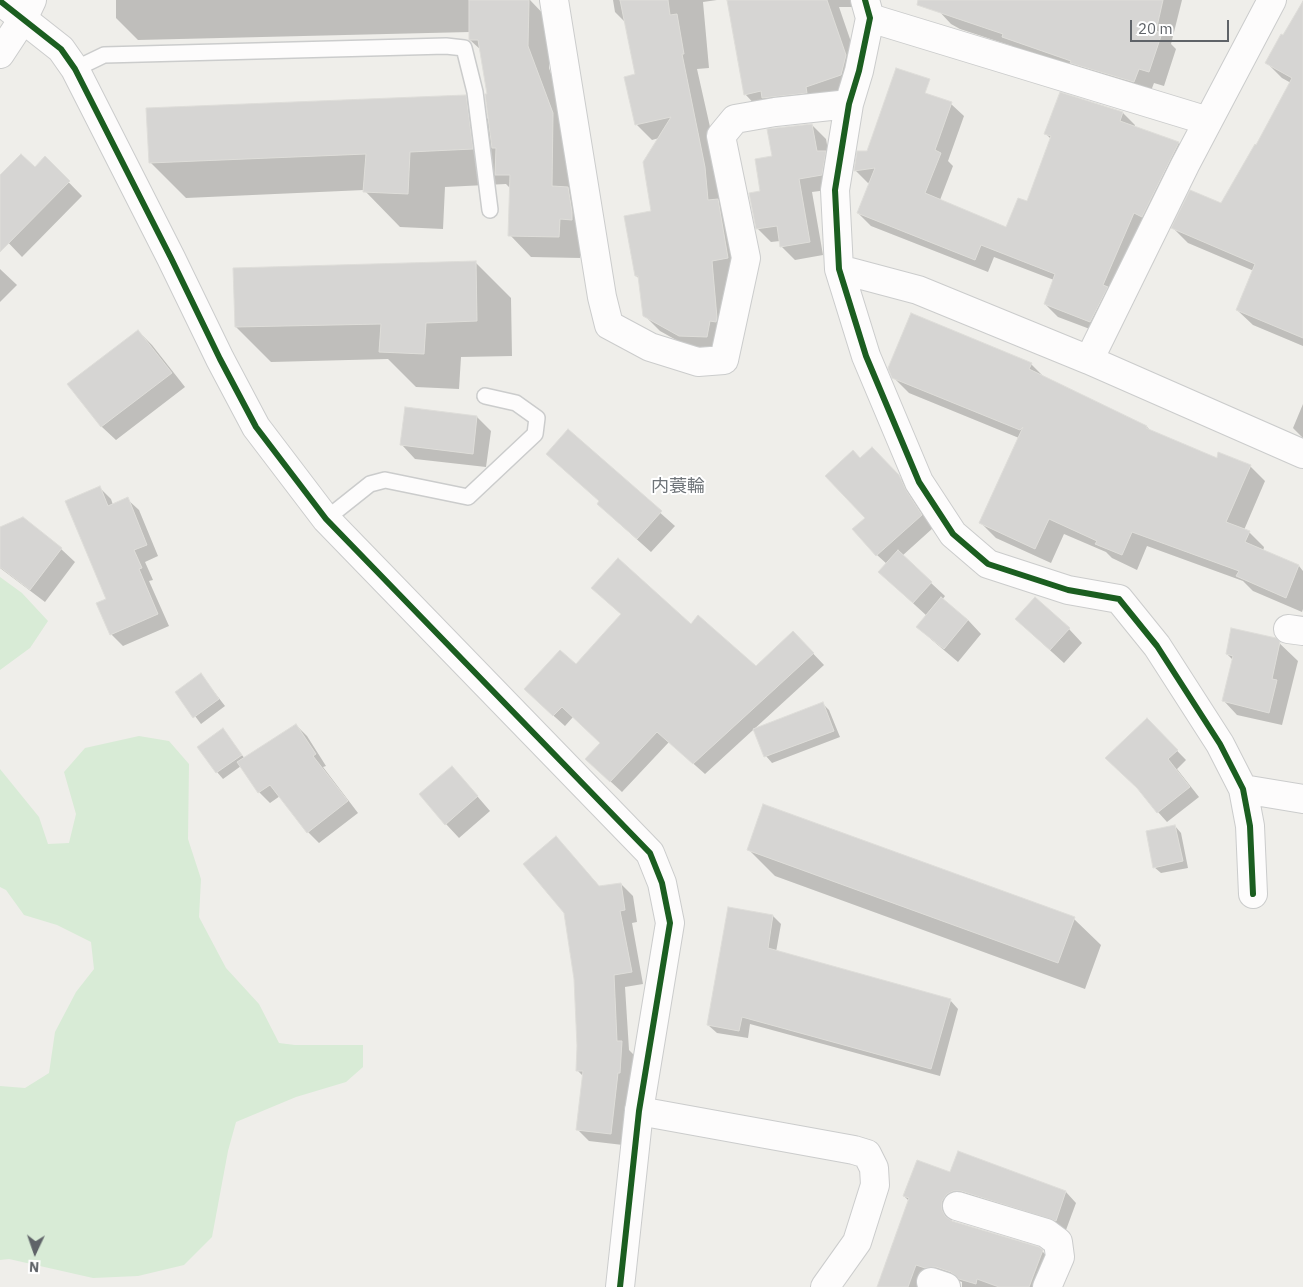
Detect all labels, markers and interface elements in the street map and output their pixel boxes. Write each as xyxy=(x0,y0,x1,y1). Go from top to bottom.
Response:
scale bar xyxy=(1133,10,1232,42)
text: 20 m xyxy=(1138,19,1173,38)
district label: 内蓑輪 xyxy=(651,476,705,498)
north arrow xyxy=(10,1227,60,1277)
text: N xyxy=(29,1258,40,1276)

